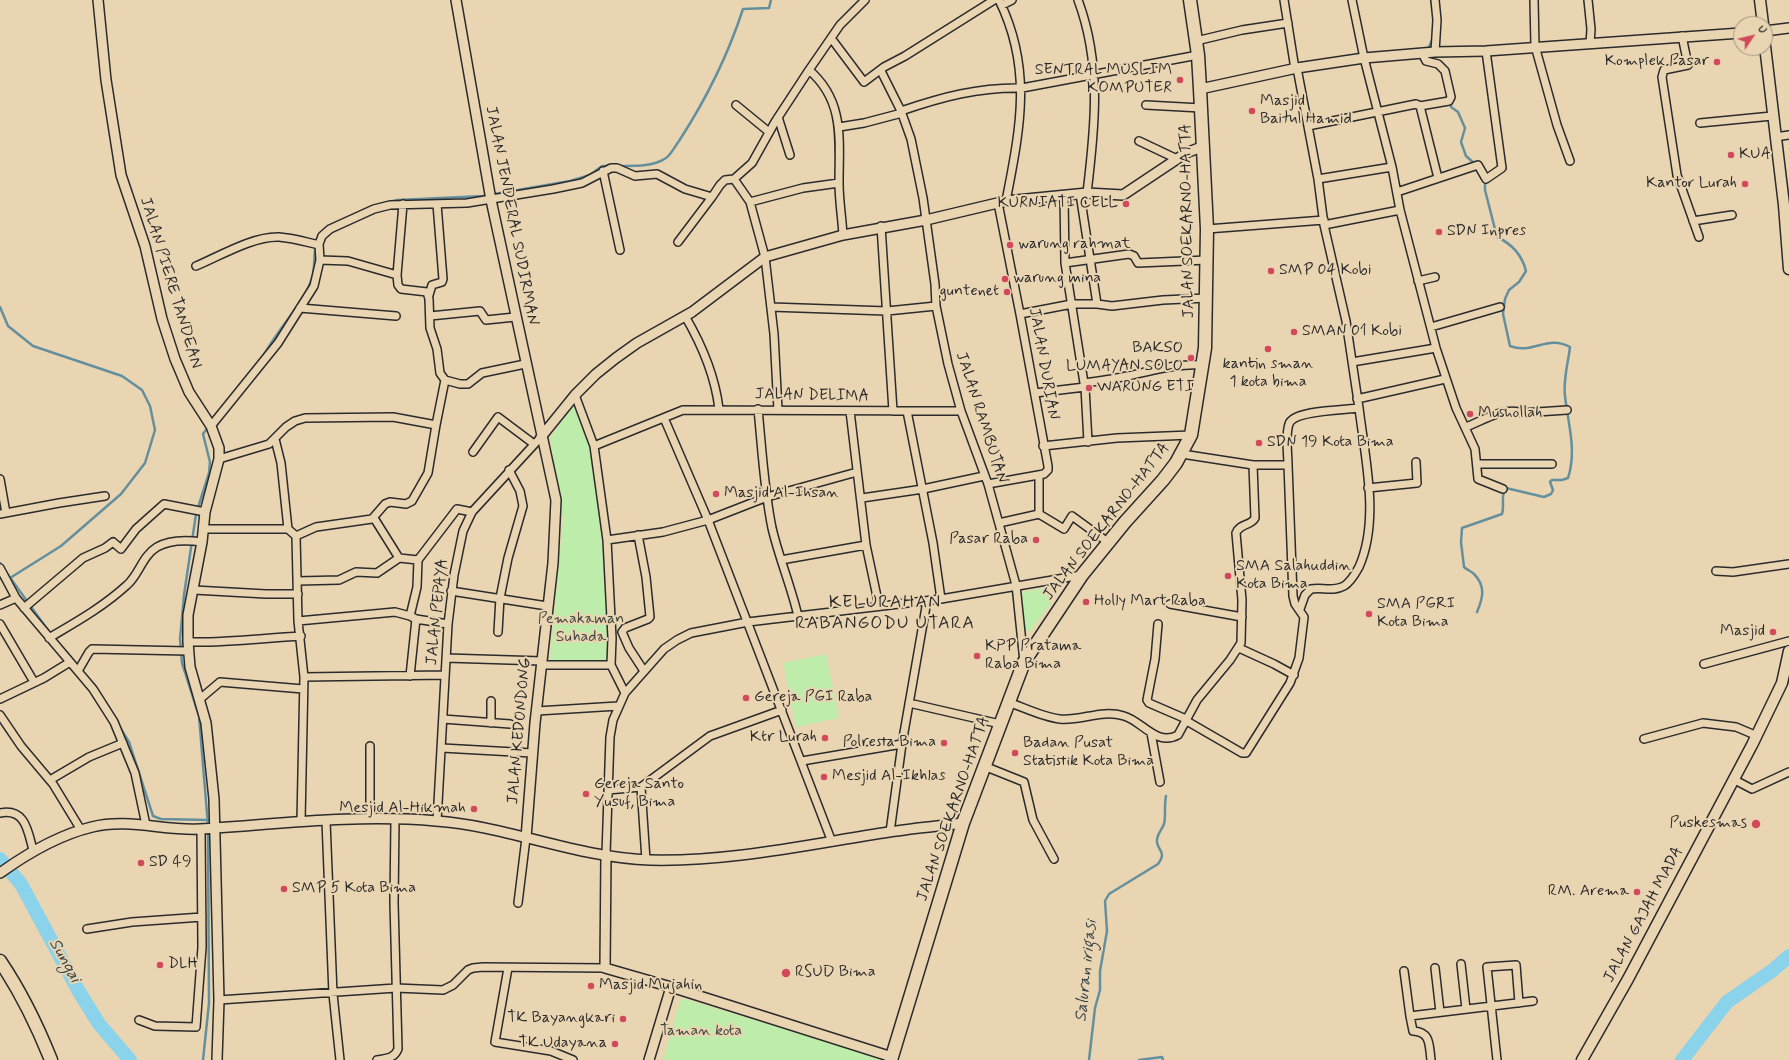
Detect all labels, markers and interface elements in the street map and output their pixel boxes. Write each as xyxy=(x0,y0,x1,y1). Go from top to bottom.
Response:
north arrow xyxy=(1733,16,1773,56)
text: U xyxy=(1754,23,1770,37)
place label: Komplek Pasar xyxy=(1605,52,1709,72)
marker: Komplek Pasar xyxy=(1712,57,1722,67)
place label: SENTRAL MUSLIM KOMPUTER xyxy=(1035,61,1172,99)
marker: SENTRAL MUSLIM KOMPUTER xyxy=(1175,75,1185,85)
place label: Masjid Baitul Hamid xyxy=(1260,92,1352,130)
street label: JALAN JENDERAL SUDIRMAN xyxy=(480,105,542,327)
marker: Masjid Baitul Hamid xyxy=(1247,106,1257,116)
street label: JALAN SOEKARNO-HATTA xyxy=(1177,124,1199,318)
place label: KUA xyxy=(1739,145,1771,165)
marker: KUA xyxy=(1726,150,1736,160)
place label: Kantor Lurah xyxy=(1646,174,1737,194)
marker: Kantor Lurah xyxy=(1740,179,1750,189)
place label: KURNIATI CELL xyxy=(997,194,1118,214)
street label: JALAN PIERE TANDEAN xyxy=(135,195,205,371)
marker: KURNIATI CELL xyxy=(1121,199,1131,209)
place label: SDN Inpres xyxy=(1447,222,1526,242)
marker: SDN Inpres xyxy=(1434,227,1444,237)
place label: warung rahmat xyxy=(1018,235,1131,255)
marker: warung rahmat xyxy=(1005,240,1015,250)
place label: SMP 04 Kobi xyxy=(1279,261,1371,281)
marker: SMP 04 Kobi xyxy=(1266,266,1276,276)
place label: warung mina xyxy=(1013,269,1101,289)
marker: warung mina xyxy=(1000,274,1010,284)
place label: guntenet xyxy=(940,282,999,302)
marker: guntenet xyxy=(1002,287,1012,297)
street label: JALAN DURIAN xyxy=(1024,307,1062,421)
place label: SMAN 01 Kobi xyxy=(1302,322,1402,342)
marker: SMAN 01 Kobi xyxy=(1289,327,1299,337)
place label: BAKSO LUMAYAN SOLO xyxy=(1066,339,1183,377)
marker: kantin sman 1 kota bima xyxy=(1263,344,1273,354)
street label: JALAN RAMBUTAN xyxy=(951,350,1011,486)
marker: BAKSO LUMAYAN SOLO xyxy=(1186,353,1196,363)
place label: kantin sman 1 kota bima xyxy=(1222,355,1314,393)
place label: WARUNG ETI xyxy=(1097,378,1194,398)
marker: WARUNG ETI xyxy=(1084,383,1094,393)
street label: JALAN DELIMA xyxy=(755,385,869,407)
place label: Mushollah xyxy=(1478,404,1542,424)
marker: Mushollah xyxy=(1465,409,1475,419)
place label: SDN 19 Kota Bima xyxy=(1267,433,1394,453)
marker: SDN 19 Kota Bima xyxy=(1254,438,1264,448)
street label: JALAN SOEKARNO-HATTA xyxy=(1040,439,1174,605)
place label: Masjid Al-Ihsan xyxy=(724,484,839,504)
marker: Masjid Al-Ihsan xyxy=(711,489,721,499)
place label: Pasar Raba xyxy=(949,530,1028,550)
marker: Pasar Raba xyxy=(1031,535,1041,545)
street label: JALAN PEPAYA xyxy=(423,557,453,667)
place label: SMA Salahuddin Kota Bima xyxy=(1236,557,1351,595)
marker: SMA Salahuddin Kota Bima xyxy=(1223,571,1233,581)
district label: KELURAHAN RABANGODU UTARA xyxy=(797,592,973,634)
place label: Holly Mart Raba xyxy=(1094,592,1206,612)
place label: SMA PGRI Kota Bima xyxy=(1377,595,1455,633)
marker: Holly Mart Raba xyxy=(1081,597,1091,607)
marker: SMA PGRI Kota Bima xyxy=(1364,609,1374,619)
park label: Pemakaman Suhada xyxy=(538,610,624,648)
place label: Masjid xyxy=(1720,622,1765,642)
marker: Masjid xyxy=(1768,627,1778,637)
place label: KPP Pratama Raba Bima xyxy=(985,637,1081,675)
marker: KPP Pratama Raba Bima xyxy=(972,651,982,661)
street label: JALAN KEDONDONG xyxy=(504,657,536,805)
place label: Gereja PGI Raba xyxy=(754,688,872,708)
marker: Gereja PGI Raba xyxy=(741,693,751,703)
street label: JALAN SOEKARNO-HATTA xyxy=(913,714,995,904)
place label: Ktr Lurah xyxy=(750,728,817,748)
marker: Ktr Lurah xyxy=(820,733,830,743)
place label: Polresta Bima xyxy=(843,733,936,753)
place label: Badan Pusat Statistik Kota Bima xyxy=(1023,734,1154,772)
marker: Polresta Bima xyxy=(939,738,949,748)
marker: Badan Pusat Statistik Kota Bima xyxy=(1010,748,1020,758)
place label: Mesjid Al-Ikhlas xyxy=(832,767,945,787)
marker: Mesjid Al-Ikhlas xyxy=(819,772,829,782)
place label: Gereja Santo Yusuf, Bima xyxy=(594,775,684,813)
marker: Gereja Santo Yusuf, Bima xyxy=(581,789,591,799)
place label: Mesjid Al-Hikmah xyxy=(339,799,466,819)
marker: Mesjid Al-Hikmah xyxy=(469,804,479,814)
place label: Puskesmas xyxy=(1669,814,1747,834)
marker: Puskesmas xyxy=(1750,818,1762,830)
street label: JALAN GAJAH MADA xyxy=(1600,844,1688,986)
place label: SD 49 xyxy=(149,853,191,873)
marker: SD 49 xyxy=(136,858,146,868)
place label: SMP 5 Kota Bima xyxy=(292,879,416,899)
place label: RM. Arema xyxy=(1548,882,1629,902)
marker: SMP 5 Kota Bima xyxy=(279,884,289,894)
marker: RM. Arema xyxy=(1632,887,1642,897)
water label: Saluran irigasi xyxy=(1071,919,1103,1023)
water label: Sungai xyxy=(44,935,84,987)
place label: DLH xyxy=(168,955,198,975)
marker: DLH xyxy=(155,960,165,970)
place label: RSUD Bima xyxy=(795,963,876,983)
marker: RSUD Bima xyxy=(780,967,792,979)
place label: Masjid Mujahin xyxy=(599,976,702,996)
marker: Masjid Mujahin xyxy=(586,981,596,991)
place label: TK Bayangkari xyxy=(507,1009,615,1029)
marker: TK Bayangkari xyxy=(618,1014,628,1024)
park label: Taman kota xyxy=(660,1022,742,1042)
place label: TK Udayana xyxy=(519,1034,607,1054)
marker: TK Udayana xyxy=(610,1039,620,1049)

